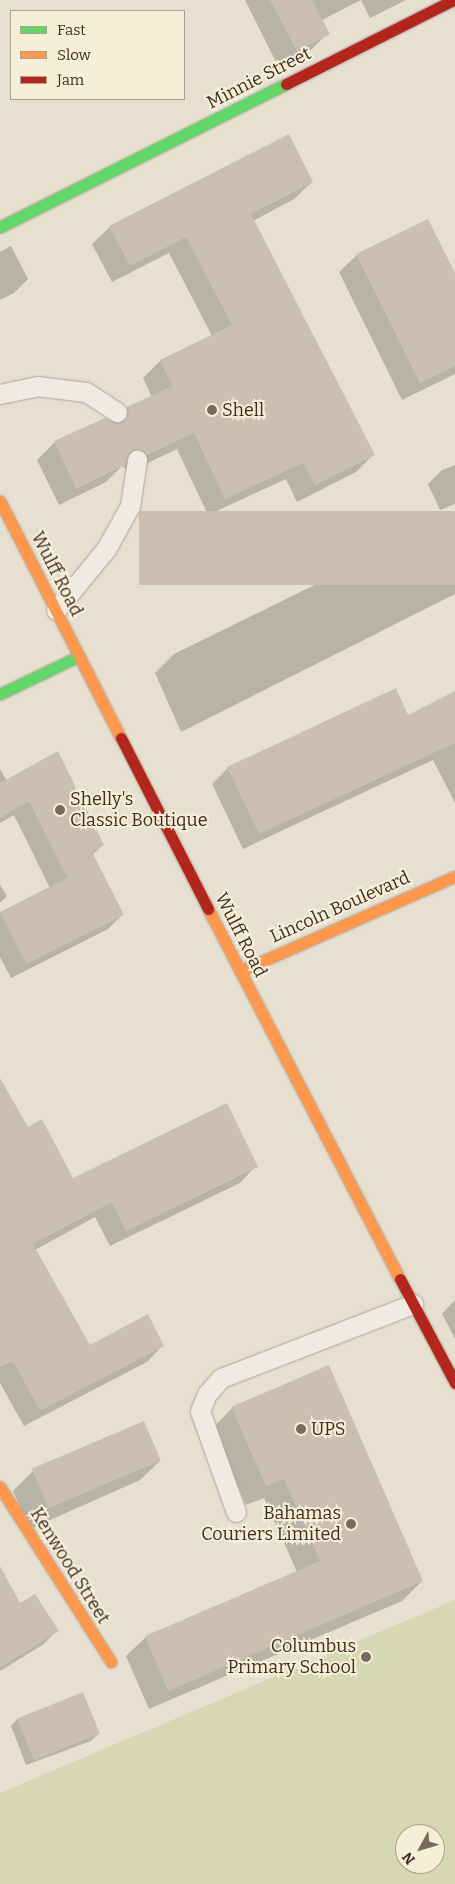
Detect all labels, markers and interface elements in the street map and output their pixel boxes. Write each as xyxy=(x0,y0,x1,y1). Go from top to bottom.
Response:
legend xyxy=(10,10,185,100)
text: Fast xyxy=(57,21,86,39)
street label: Minnie Street xyxy=(203,43,315,113)
text: Slow xyxy=(57,46,91,64)
text: Jam xyxy=(57,71,84,89)
place label: Shell xyxy=(222,399,264,421)
marker: Shell xyxy=(206,404,218,416)
street label: Wulff Road xyxy=(26,528,88,620)
place label: Shelly's Classic Boutique xyxy=(70,789,207,832)
marker: Shelly's Classic Boutique xyxy=(54,804,66,816)
street label: Lincoln Boulevard xyxy=(267,867,413,947)
street label: Wulff Road xyxy=(210,889,272,981)
place label: UPS xyxy=(311,1418,346,1440)
marker: UPS xyxy=(295,1423,307,1435)
place label: Bahamas Couriers Limited xyxy=(201,1503,341,1546)
street label: Kenwood Street xyxy=(26,1504,114,1628)
marker: Bahamas Couriers Limited xyxy=(345,1518,357,1530)
place label: Columbus Primary School xyxy=(227,1636,356,1678)
marker: Columbus Primary School xyxy=(360,1651,372,1663)
north arrow xyxy=(395,1824,445,1874)
text: N xyxy=(399,1849,419,1868)

